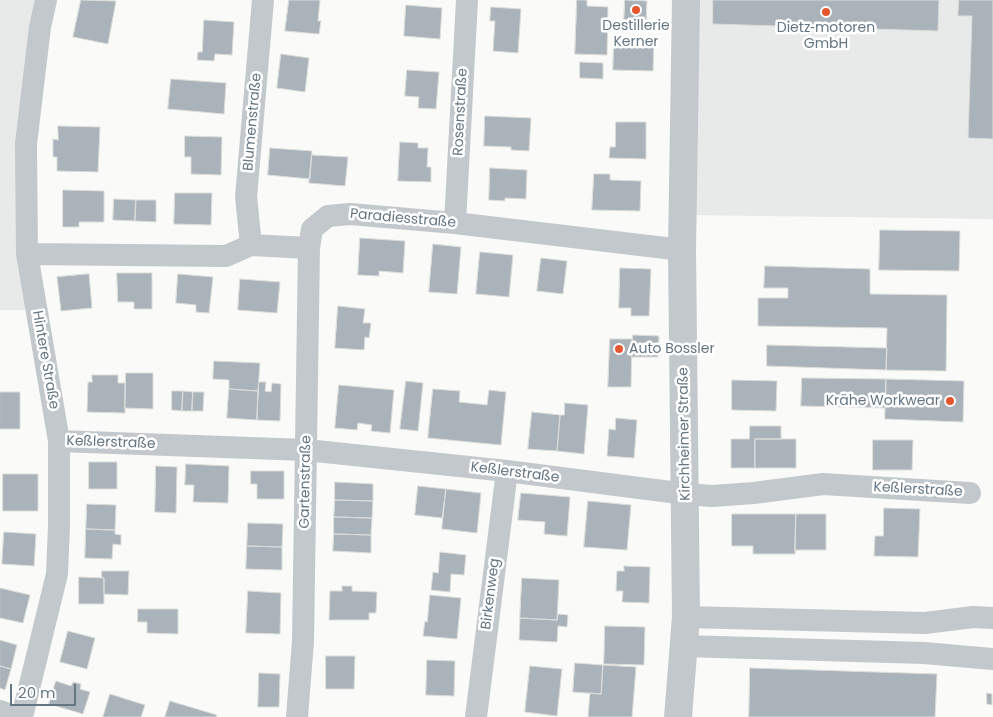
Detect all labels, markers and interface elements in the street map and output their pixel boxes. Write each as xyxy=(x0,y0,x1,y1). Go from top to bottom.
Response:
marker: Destillerie Kerner xyxy=(630,4,642,16)
marker: Dietz‐motoren GmbH xyxy=(820,6,832,18)
place label: Destillerie Kerner xyxy=(602,18,670,50)
place label: Dietz‐motoren GmbH xyxy=(777,20,875,52)
street label: Rosenstraße xyxy=(450,68,472,156)
street label: Blumenstraße xyxy=(240,72,266,172)
street label: Paradiesstraße xyxy=(349,206,457,232)
street label: Hintere Straße xyxy=(28,309,62,411)
place label: Auto Bossler xyxy=(629,341,715,357)
marker: Auto Bossler xyxy=(613,343,625,355)
street label: Kirchheimer Straße xyxy=(675,367,695,501)
place label: Krähe Workwear xyxy=(826,393,940,409)
marker: Krähe Workwear xyxy=(944,395,956,407)
street label: Keßlerstraße xyxy=(66,433,156,453)
street label: Gartenstraße xyxy=(297,435,315,529)
street label: Keßlerstraße xyxy=(470,459,560,487)
street label: Keßlerstraße xyxy=(873,479,963,501)
street label: Birkenweg xyxy=(478,557,504,631)
scale bar xyxy=(12,674,79,706)
text: 20 m xyxy=(18,682,56,703)

